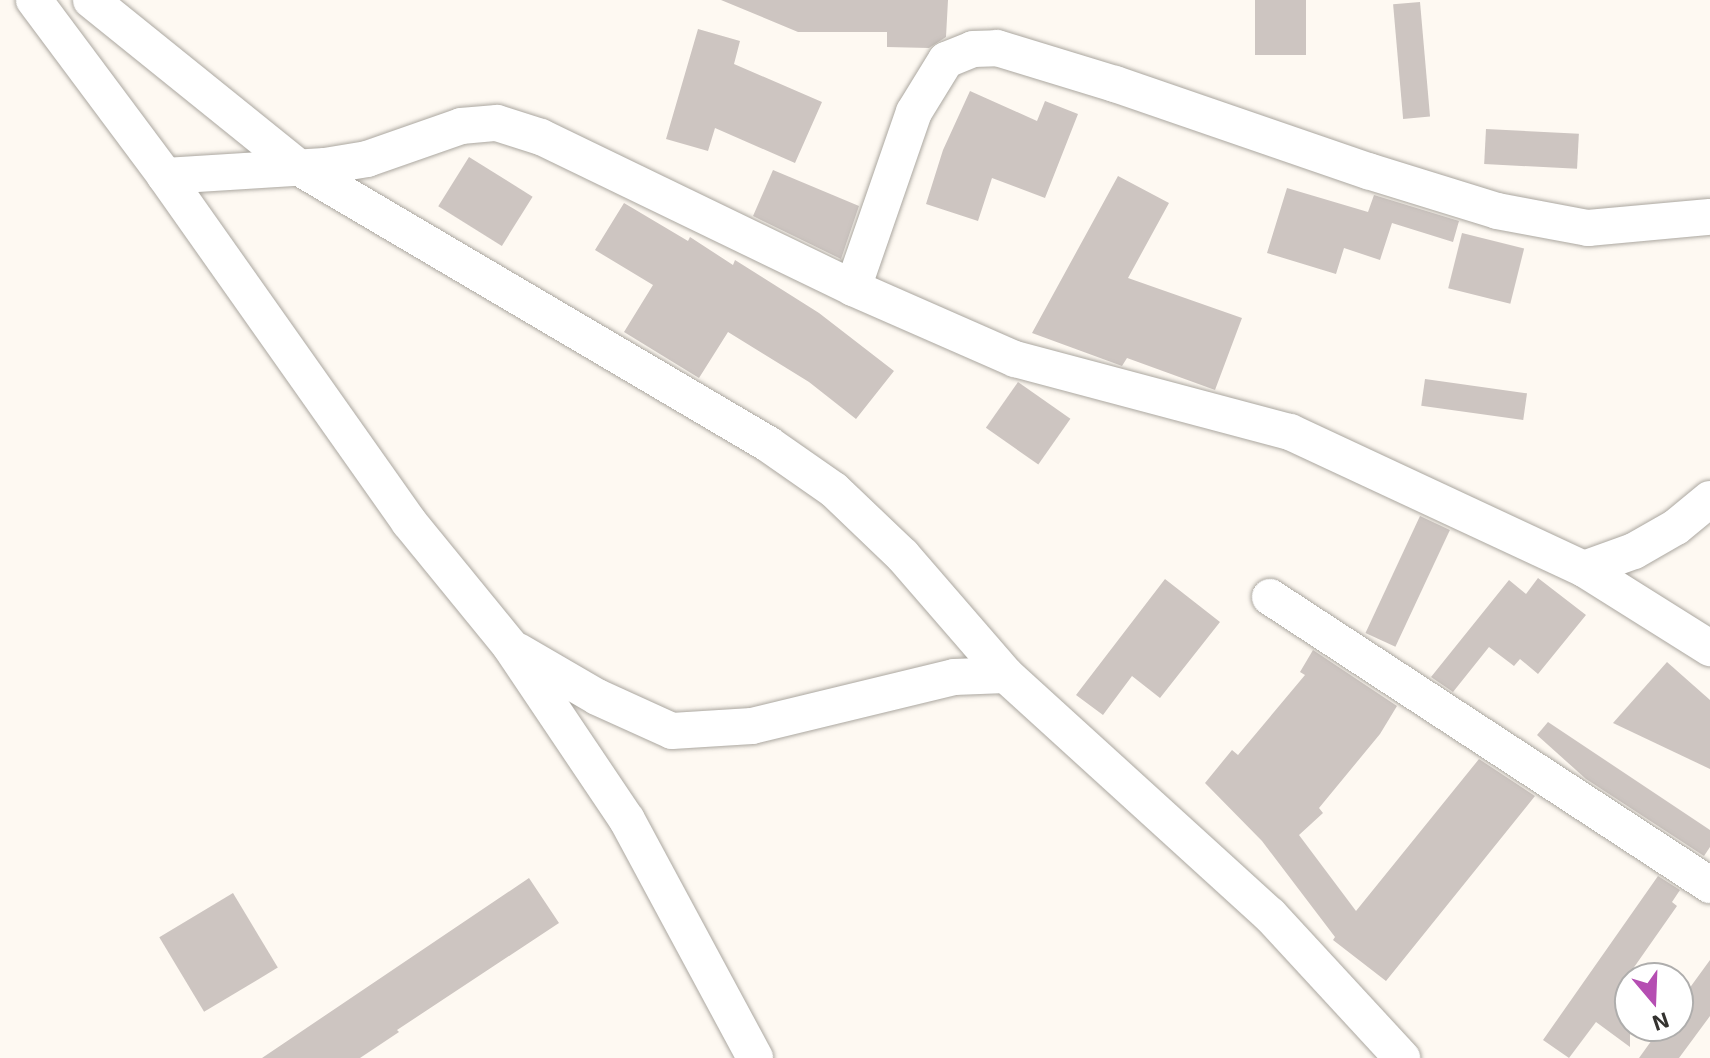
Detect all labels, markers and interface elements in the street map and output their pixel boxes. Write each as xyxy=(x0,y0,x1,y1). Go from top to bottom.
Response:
north arrow xyxy=(1614,962,1694,1042)
text: N xyxy=(1649,1008,1673,1038)

